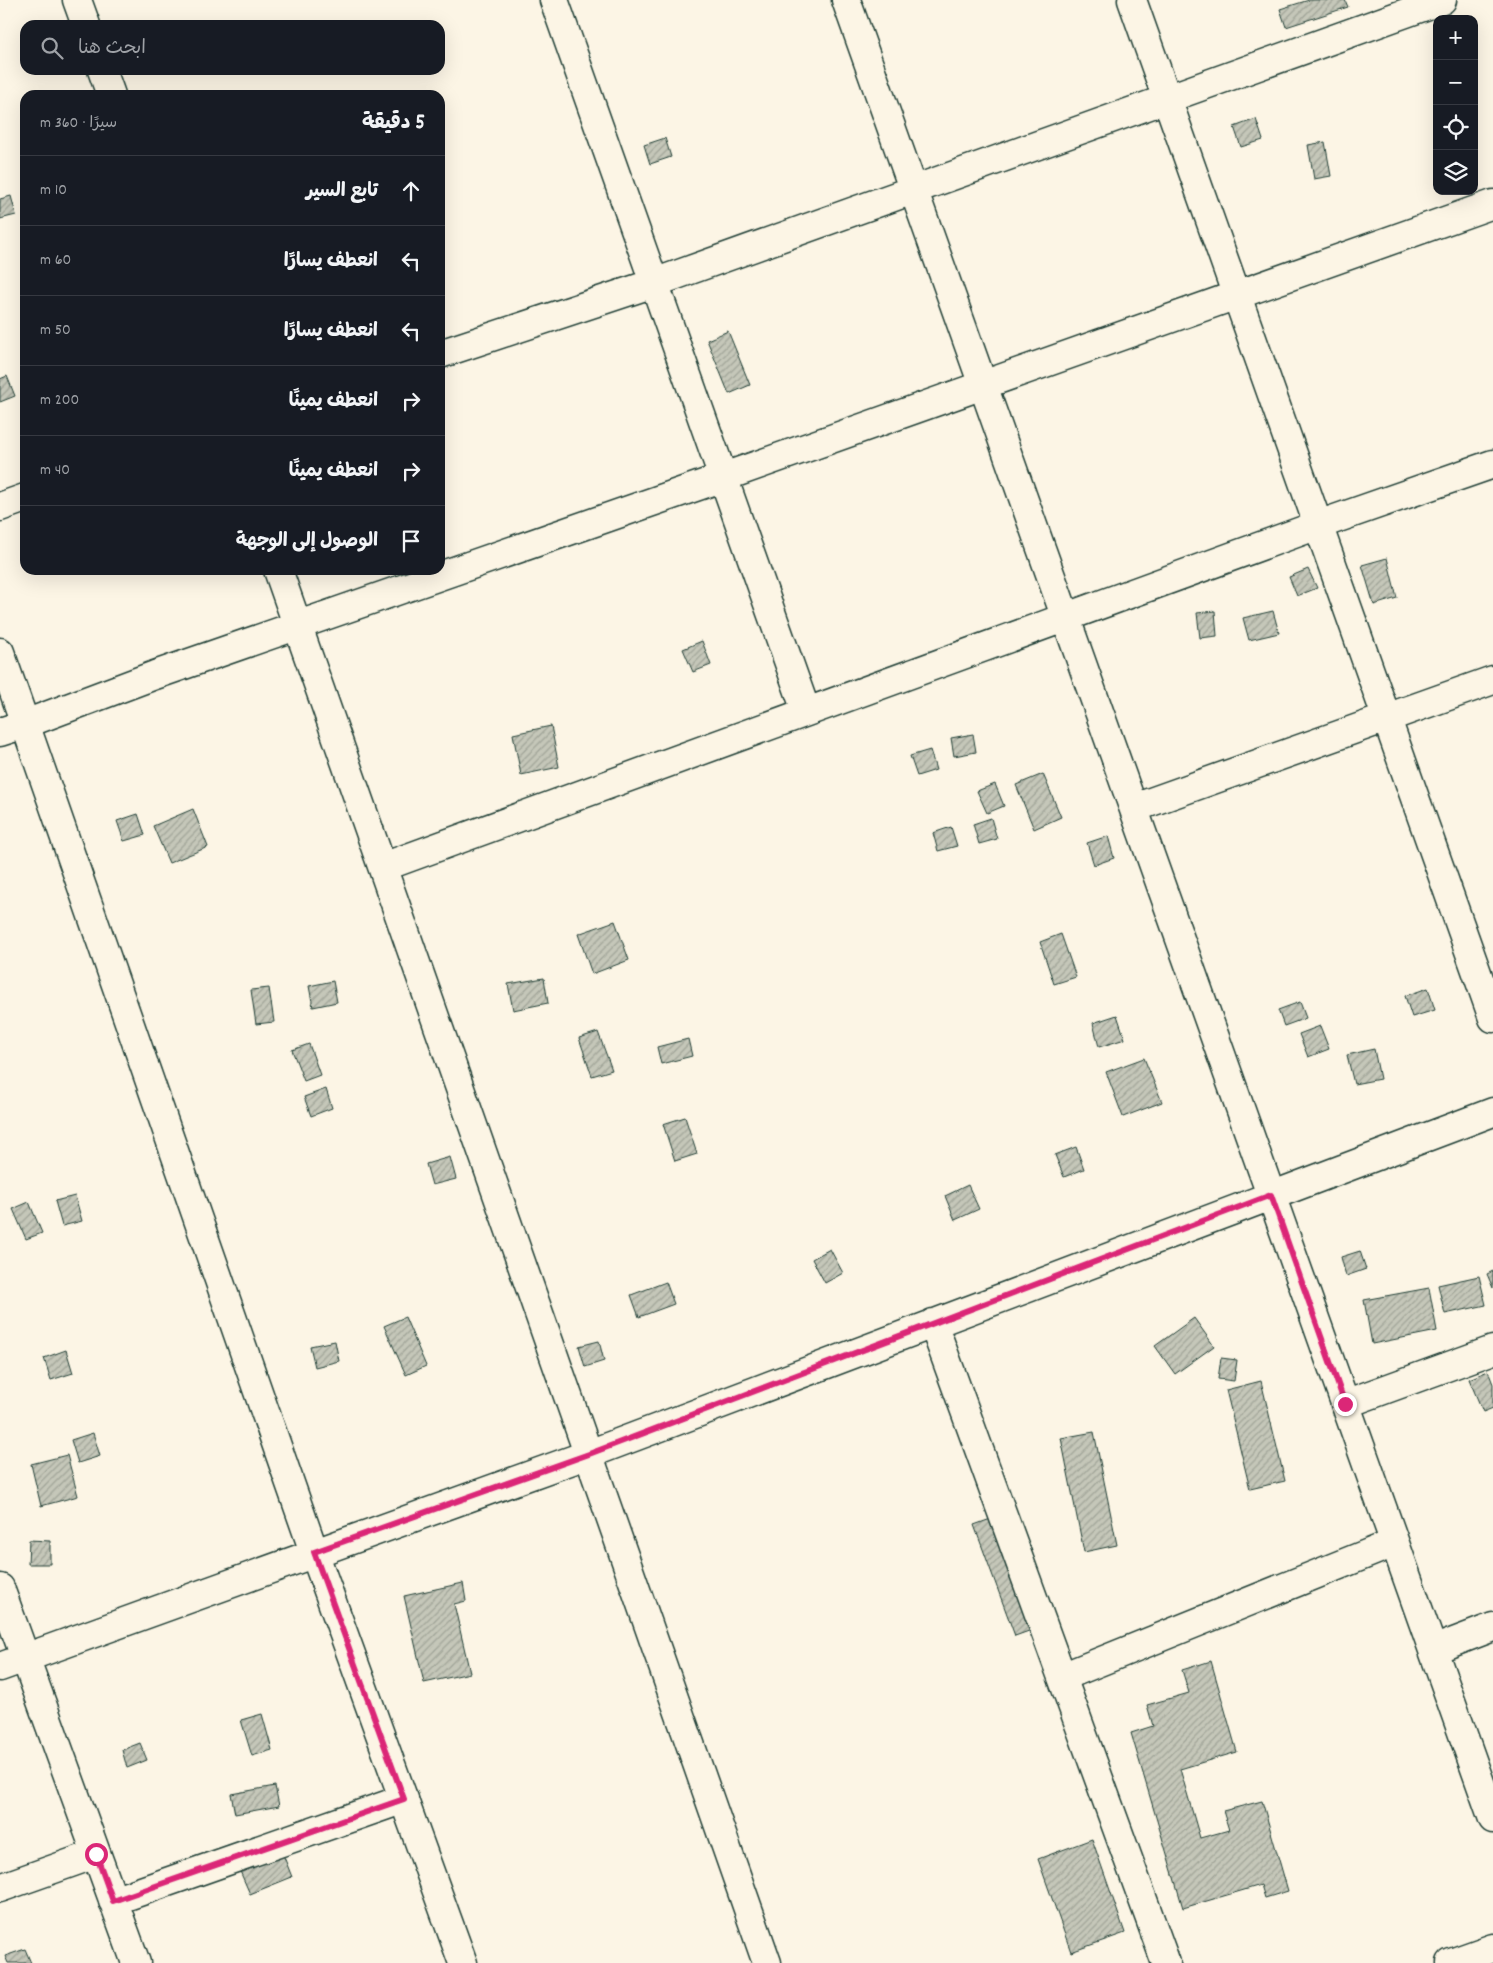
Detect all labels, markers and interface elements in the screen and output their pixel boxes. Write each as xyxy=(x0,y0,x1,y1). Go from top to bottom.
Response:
map controls xyxy=(1433,15,1478,195)
button: + xyxy=(1433,15,1478,60)
search box xyxy=(20,20,445,75)
icon: search xyxy=(38,34,66,62)
text: ابحث هنا xyxy=(78,36,146,63)
button: − xyxy=(1433,60,1478,105)
button: locate xyxy=(1433,105,1478,150)
text: 5 دقيقة xyxy=(362,109,425,139)
text: سيرًا · 360 m xyxy=(40,112,117,135)
button: layers xyxy=(1433,150,1478,195)
icon: ahead xyxy=(397,177,425,205)
text: 10 m xyxy=(40,179,67,202)
text: تابع السير xyxy=(306,179,378,206)
icon: left xyxy=(397,247,425,275)
text: 60 m xyxy=(40,249,71,272)
text: انعطف يسارًا xyxy=(284,249,378,276)
icon: left xyxy=(397,317,425,345)
text: 50 m xyxy=(40,319,71,342)
text: انعطف يسارًا xyxy=(284,319,378,346)
icon: right xyxy=(397,387,425,415)
text: 200 m xyxy=(40,389,79,412)
text: انعطف يمينًا xyxy=(289,389,378,416)
icon: right xyxy=(397,457,425,485)
text: 40 m xyxy=(40,459,70,482)
text: انعطف يمينًا xyxy=(289,459,378,486)
icon: arrive xyxy=(397,527,425,555)
text: الوصول إلى الوجهة xyxy=(236,529,378,556)
route end xyxy=(1334,1393,1357,1416)
route start xyxy=(85,1843,108,1866)

